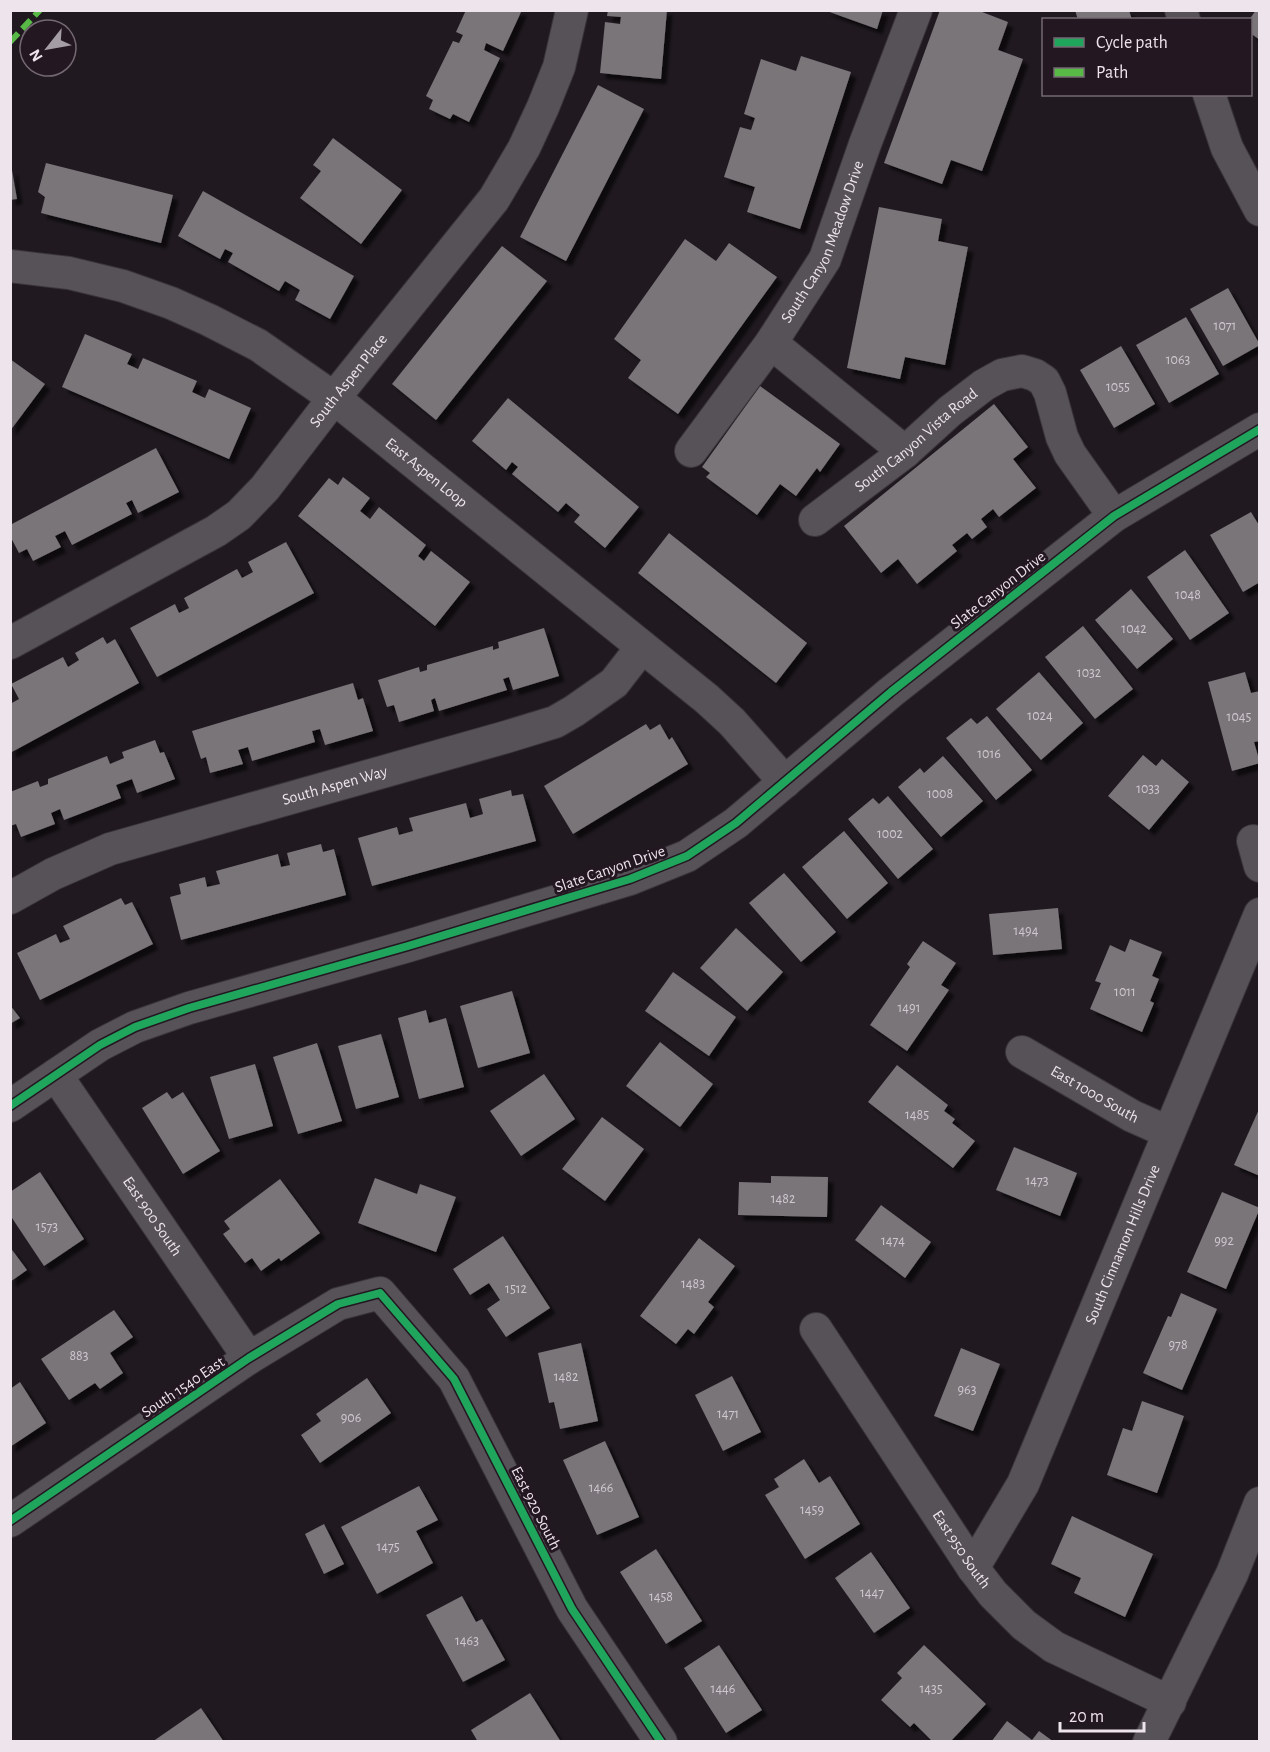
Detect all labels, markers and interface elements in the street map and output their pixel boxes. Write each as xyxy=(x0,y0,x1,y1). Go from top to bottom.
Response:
north arrow xyxy=(18,18,78,78)
legend xyxy=(1042,18,1252,96)
text: Cycle path xyxy=(1096,34,1168,52)
text: N xyxy=(26,46,46,64)
text: Path xyxy=(1096,64,1128,82)
street label: South Canyon Meadow Drive xyxy=(778,158,867,326)
house number: 1071 xyxy=(1214,319,1236,333)
street label: South Aspen Place xyxy=(307,331,390,430)
house number: 1063 xyxy=(1166,353,1191,367)
house number: 1055 xyxy=(1106,380,1130,394)
street label: South Canyon Vista Road xyxy=(852,385,981,495)
street label: East Aspen Loop xyxy=(382,435,471,510)
street label: Slate Canyon Drive xyxy=(948,548,1049,633)
house number: 1048 xyxy=(1175,588,1201,602)
house number: 1042 xyxy=(1121,622,1147,636)
house number: 1032 xyxy=(1077,666,1101,680)
house number: 1024 xyxy=(1027,709,1053,723)
house number: 1045 xyxy=(1227,710,1252,724)
house number: 1016 xyxy=(977,747,1001,761)
street label: South Aspen Way xyxy=(280,763,389,808)
house number: 1033 xyxy=(1136,782,1160,796)
house number: 1008 xyxy=(927,787,953,801)
house number: 1002 xyxy=(877,827,903,841)
street label: Slate Canyon Drive xyxy=(553,843,668,896)
house number: 1494 xyxy=(1014,924,1039,938)
house number: 1011 xyxy=(1114,985,1136,999)
house number: 1491 xyxy=(898,1001,920,1015)
street label: East 1000 South xyxy=(1048,1063,1141,1126)
house number: 1485 xyxy=(905,1108,929,1122)
street label: South Cinnamon Hills Drive xyxy=(1082,1163,1163,1327)
street label: East 900 South xyxy=(120,1174,185,1259)
house number: 1473 xyxy=(1025,1174,1049,1188)
house number: 1482 xyxy=(771,1192,795,1206)
house number: 1573 xyxy=(36,1220,58,1234)
house number: 1474 xyxy=(881,1234,905,1248)
house number: 992 xyxy=(1214,1234,1234,1248)
house number: 1483 xyxy=(681,1277,705,1291)
house number: 1512 xyxy=(505,1282,527,1296)
house number: 978 xyxy=(1168,1338,1188,1352)
house number: 883 xyxy=(69,1349,89,1363)
street label: South 1540 East xyxy=(139,1353,227,1421)
house number: 1482 xyxy=(554,1370,578,1384)
house number: 963 xyxy=(958,1383,977,1397)
house number: 1471 xyxy=(717,1407,739,1421)
house number: 906 xyxy=(341,1411,361,1425)
street label: East 920 South xyxy=(508,1464,564,1552)
house number: 1466 xyxy=(589,1481,613,1495)
house number: 1459 xyxy=(800,1503,824,1517)
street label: East 950 South xyxy=(929,1507,994,1591)
house number: 1475 xyxy=(376,1540,400,1554)
house number: 1447 xyxy=(860,1586,884,1600)
house number: 1458 xyxy=(649,1590,673,1604)
house number: 1463 xyxy=(455,1634,479,1648)
house number: 1446 xyxy=(711,1682,735,1696)
house number: 1435 xyxy=(919,1682,943,1696)
scale bar xyxy=(1060,1695,1144,1733)
text: 20 m xyxy=(1069,1708,1104,1726)

